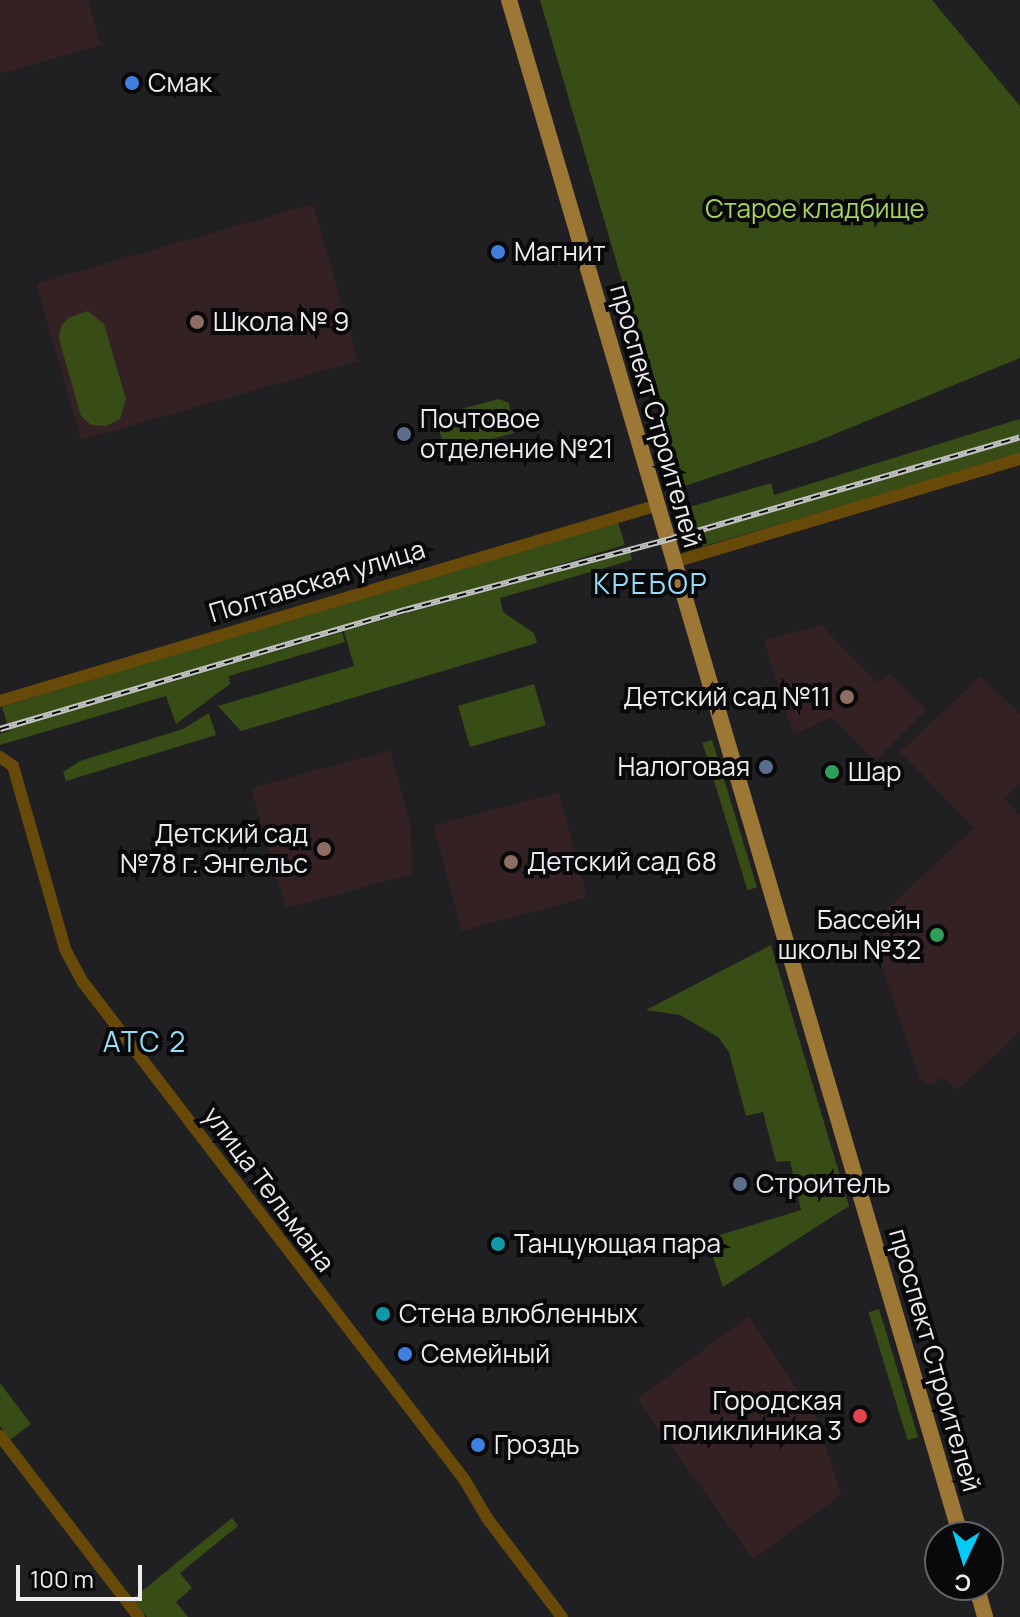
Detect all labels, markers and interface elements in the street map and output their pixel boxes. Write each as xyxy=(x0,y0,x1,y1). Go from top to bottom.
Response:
place label: Смак xyxy=(148,67,212,99)
marker: Смак xyxy=(123,74,141,92)
park label: Старое кладбище xyxy=(705,193,925,225)
place label: Магнит xyxy=(514,236,606,268)
marker: Магнит xyxy=(489,243,507,261)
street label: проспект Строителей xyxy=(604,281,708,551)
place label: Школа № 9 xyxy=(213,306,349,338)
marker: Школа № 9 xyxy=(188,313,206,331)
place label: Почтовое отделение №21 xyxy=(420,403,613,464)
marker: Почтовое отделение №21 xyxy=(395,425,413,443)
street label: Полтавская улица xyxy=(205,533,429,629)
district label: КРЕБОР xyxy=(593,566,709,600)
place label: Детский сад №11 xyxy=(623,681,831,713)
marker: Детский сад №11 xyxy=(838,688,856,706)
place label: Налоговая xyxy=(617,751,750,783)
place label: Шар xyxy=(848,756,901,788)
marker: Налоговая xyxy=(757,758,775,776)
marker: Шар xyxy=(823,763,841,781)
place label: Детский сад №78 г. Энгельс xyxy=(120,818,308,880)
marker: Детский сад №78 г. Энгельс xyxy=(315,840,333,858)
place label: Детский сад 68 xyxy=(527,846,717,878)
marker: Детский сад 68 xyxy=(502,853,520,871)
place label: Бассейн школы №32 xyxy=(778,904,921,966)
marker: Бассейн школы №32 xyxy=(928,926,946,944)
district label: АТС 2 xyxy=(103,1024,187,1058)
street label: улица Тельмана xyxy=(197,1100,341,1278)
place label: Строитель xyxy=(756,1168,891,1200)
marker: Строитель xyxy=(731,1175,749,1193)
street label: проспект Строителей xyxy=(883,1225,987,1495)
place label: Танцующая пара xyxy=(514,1228,721,1260)
marker: Танцующая пара xyxy=(489,1235,507,1253)
place label: Стена влюбленных xyxy=(399,1298,638,1330)
marker: Стена влюбленных xyxy=(374,1305,392,1323)
place label: Семейный xyxy=(421,1338,550,1370)
marker: Семейный xyxy=(396,1345,414,1363)
place label: Городская поликлиника 3 xyxy=(663,1385,842,1446)
marker: Городская поликлиника 3 xyxy=(849,1405,871,1427)
place label: Гроздь xyxy=(494,1429,580,1461)
marker: Гроздь xyxy=(469,1436,487,1454)
north arrow xyxy=(924,1521,1004,1601)
scale bar xyxy=(20,1549,146,1599)
text: 100 m xyxy=(30,1562,94,1595)
text: С xyxy=(953,1567,972,1598)

